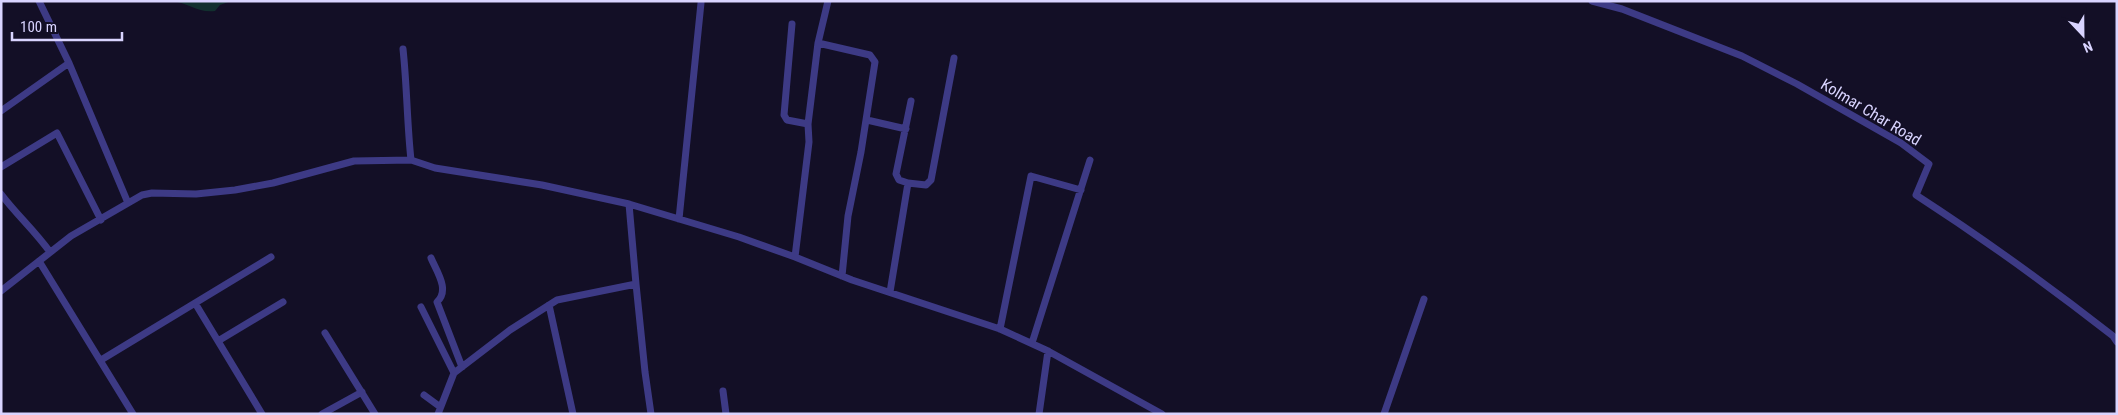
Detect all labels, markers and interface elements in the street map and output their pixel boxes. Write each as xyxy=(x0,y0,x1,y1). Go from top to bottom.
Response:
scale bar xyxy=(12,10,122,42)
north arrow xyxy=(2058,10,2108,60)
text: 100 m xyxy=(20,18,57,36)
text: N xyxy=(2081,38,2095,56)
street label: Kolmar Char Road xyxy=(1817,75,1925,149)

